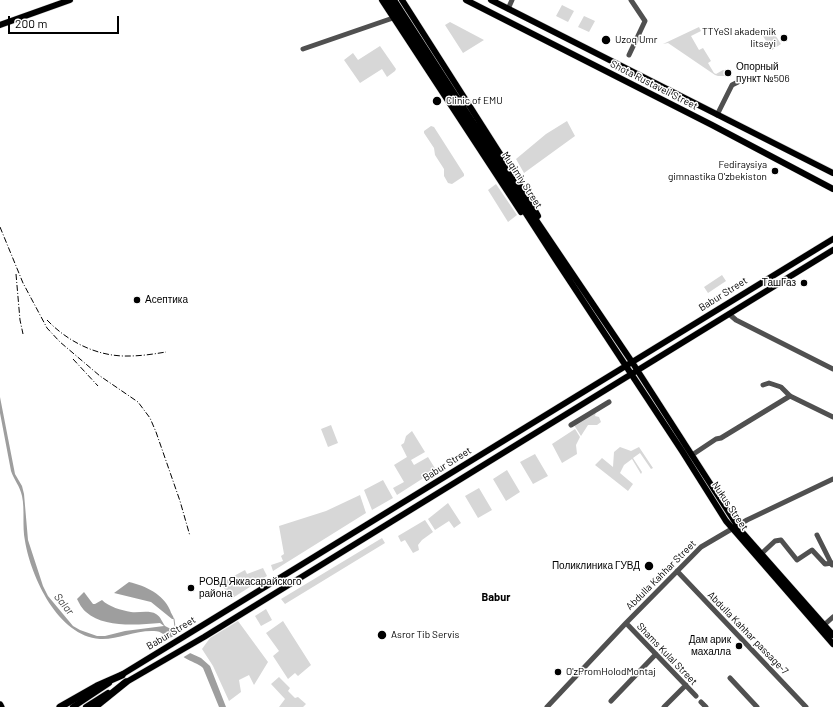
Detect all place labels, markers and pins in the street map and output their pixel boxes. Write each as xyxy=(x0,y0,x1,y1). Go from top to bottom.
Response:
place label: TTYeSI akademik litseyi xyxy=(702,26,776,50)
marker: TTYeSI akademik litseyi xyxy=(779,33,789,43)
marker: Uzoq Umr xyxy=(600,34,612,46)
place label: Uzoq Umr xyxy=(615,34,657,46)
place label: Опорный пункт №506 xyxy=(736,61,790,84)
marker: Опорный пункт №506 xyxy=(723,68,733,78)
marker: Clinic of EMU xyxy=(431,95,443,107)
place label: Clinic of EMU xyxy=(446,95,503,107)
place label: Fediraysiya gimnastika O'zbekiston xyxy=(668,159,767,182)
marker: Fediraysiya gimnastika O'zbekiston xyxy=(770,166,780,176)
place label: ТашГаз xyxy=(762,277,796,289)
marker: ТашГаз xyxy=(799,278,809,288)
place label: Асептика xyxy=(145,294,188,306)
marker: Асептика xyxy=(132,295,142,305)
place label: Поликлиника ГУВД xyxy=(552,560,640,572)
marker: Поликлиника ГУВД xyxy=(643,560,655,572)
place label: РОВД Яккасарайского района xyxy=(199,576,302,600)
marker: РОВД Яккасарайского района xyxy=(186,583,196,593)
marker: Asror Tib Servis xyxy=(376,629,388,641)
place label: Asror Tib Servis xyxy=(391,629,459,641)
place label: Дам арик махалла xyxy=(689,634,731,658)
marker: Дам арик махалла xyxy=(734,641,744,651)
place label: O'zPromHolodMontaj xyxy=(566,666,656,678)
marker: O'zPromHolodMontaj xyxy=(553,667,563,677)

